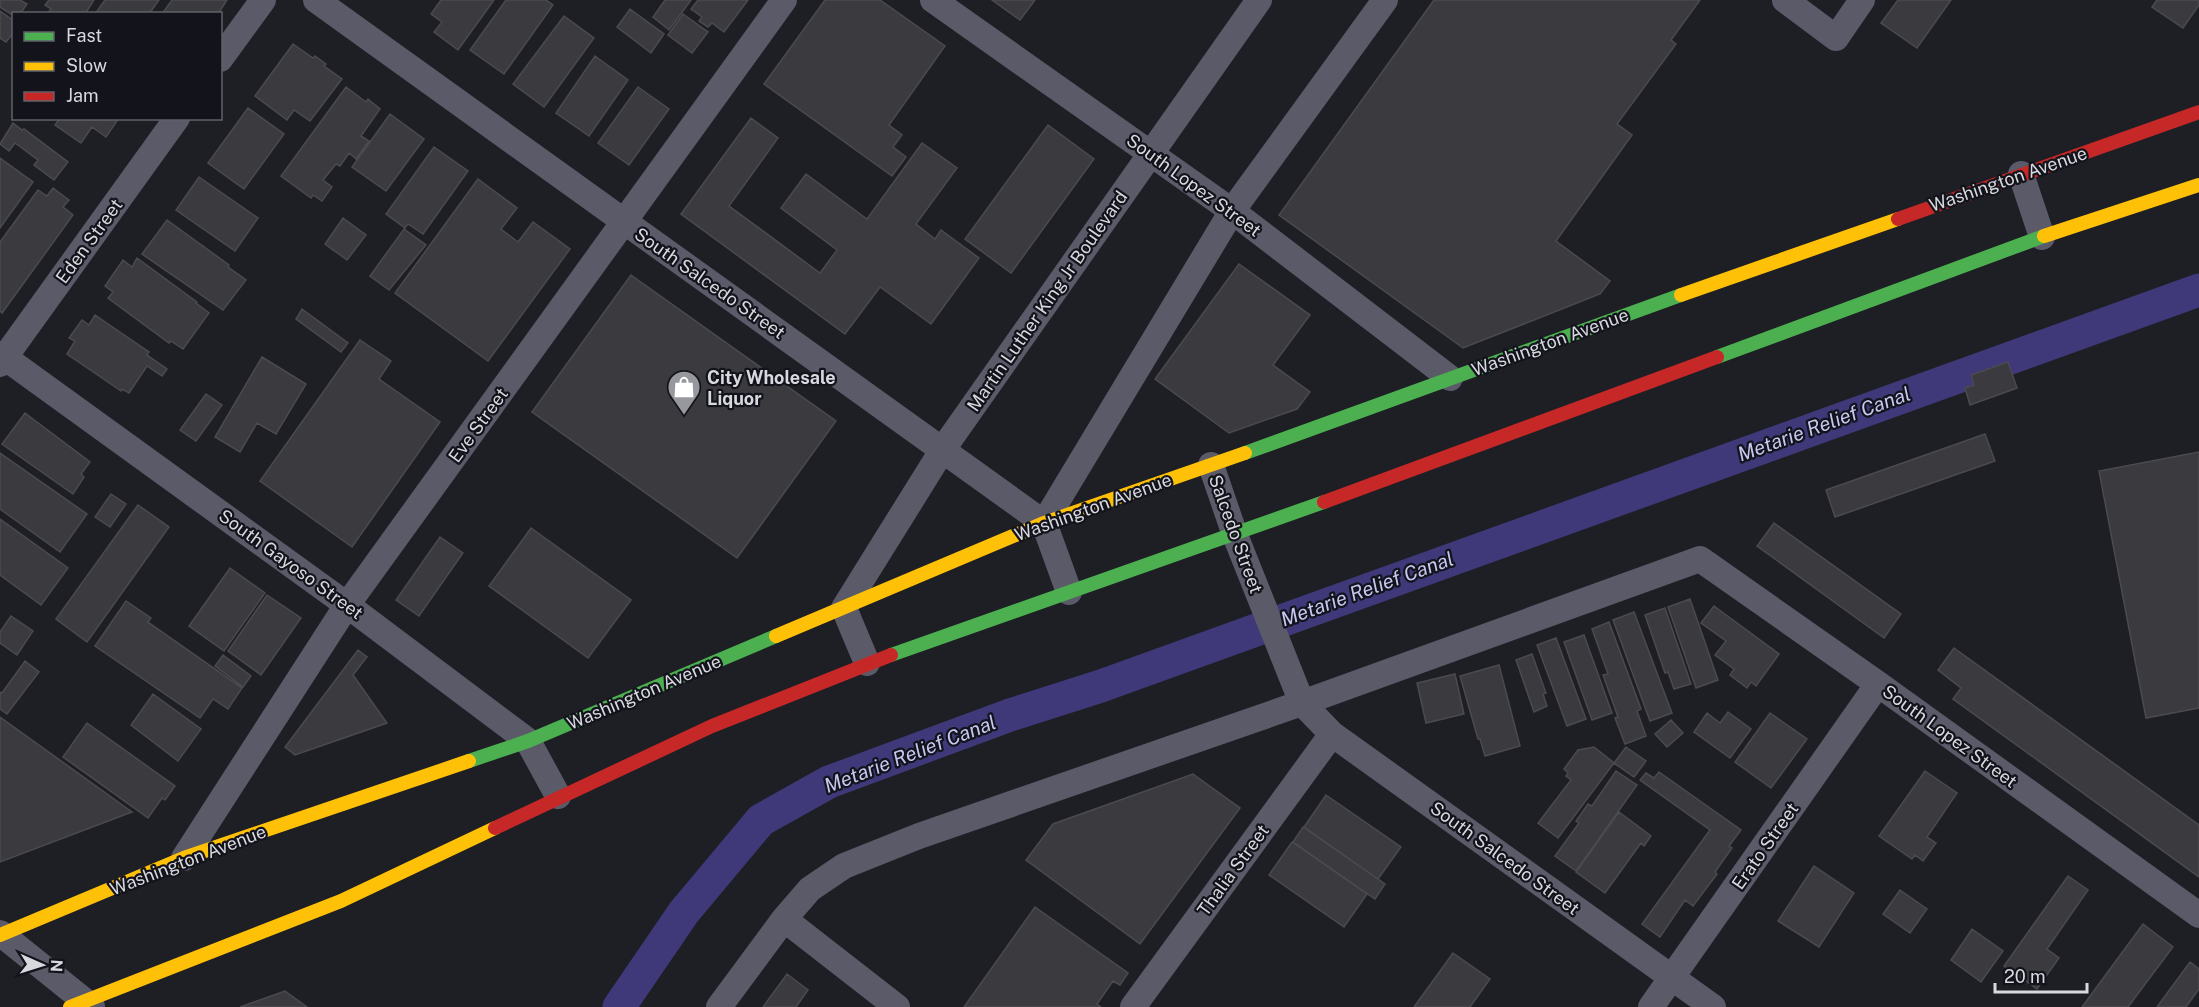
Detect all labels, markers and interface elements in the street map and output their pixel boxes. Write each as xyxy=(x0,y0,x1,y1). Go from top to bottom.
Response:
legend xyxy=(12,12,222,120)
text: Fast xyxy=(66,25,102,46)
text: Slow xyxy=(66,55,107,76)
text: Jam xyxy=(66,85,99,106)
street label: South Lopez Street xyxy=(1123,129,1265,241)
street label: Washington Avenue xyxy=(1926,142,2090,216)
street label: Martin Luther King Jr Boulevard xyxy=(963,187,1131,415)
street label: Eden Street xyxy=(51,195,127,287)
street label: South Salcedo Street xyxy=(631,223,789,343)
street label: Washington Avenue xyxy=(1469,304,1631,380)
place label: City Wholesale Liquor xyxy=(707,367,836,409)
shop icon: City Wholesale Liquor xyxy=(666,369,702,416)
water label: Metarie Relief Canal xyxy=(1734,382,1914,466)
street label: Eve Street xyxy=(444,384,512,466)
street label: Washington Avenue xyxy=(1012,469,1174,545)
street label: Salcedo Street xyxy=(1205,472,1267,596)
street label: South Gayoso Street xyxy=(215,505,367,623)
water label: Metarie Relief Canal xyxy=(1277,547,1457,631)
street label: Washington Avenue xyxy=(564,650,724,734)
street label: South Lopez Street xyxy=(1879,680,2021,792)
water label: Metarie Relief Canal xyxy=(821,710,999,798)
street label: South Salcedo Street xyxy=(1426,797,1584,919)
street label: Erato Street xyxy=(1727,799,1803,893)
street label: Thalia Street xyxy=(1193,820,1273,920)
street label: Washington Avenue xyxy=(107,821,269,899)
north arrow xyxy=(12,935,72,995)
scale bar xyxy=(1995,956,2086,994)
text: N xyxy=(47,959,66,973)
text: 20 m xyxy=(2004,966,2046,987)

